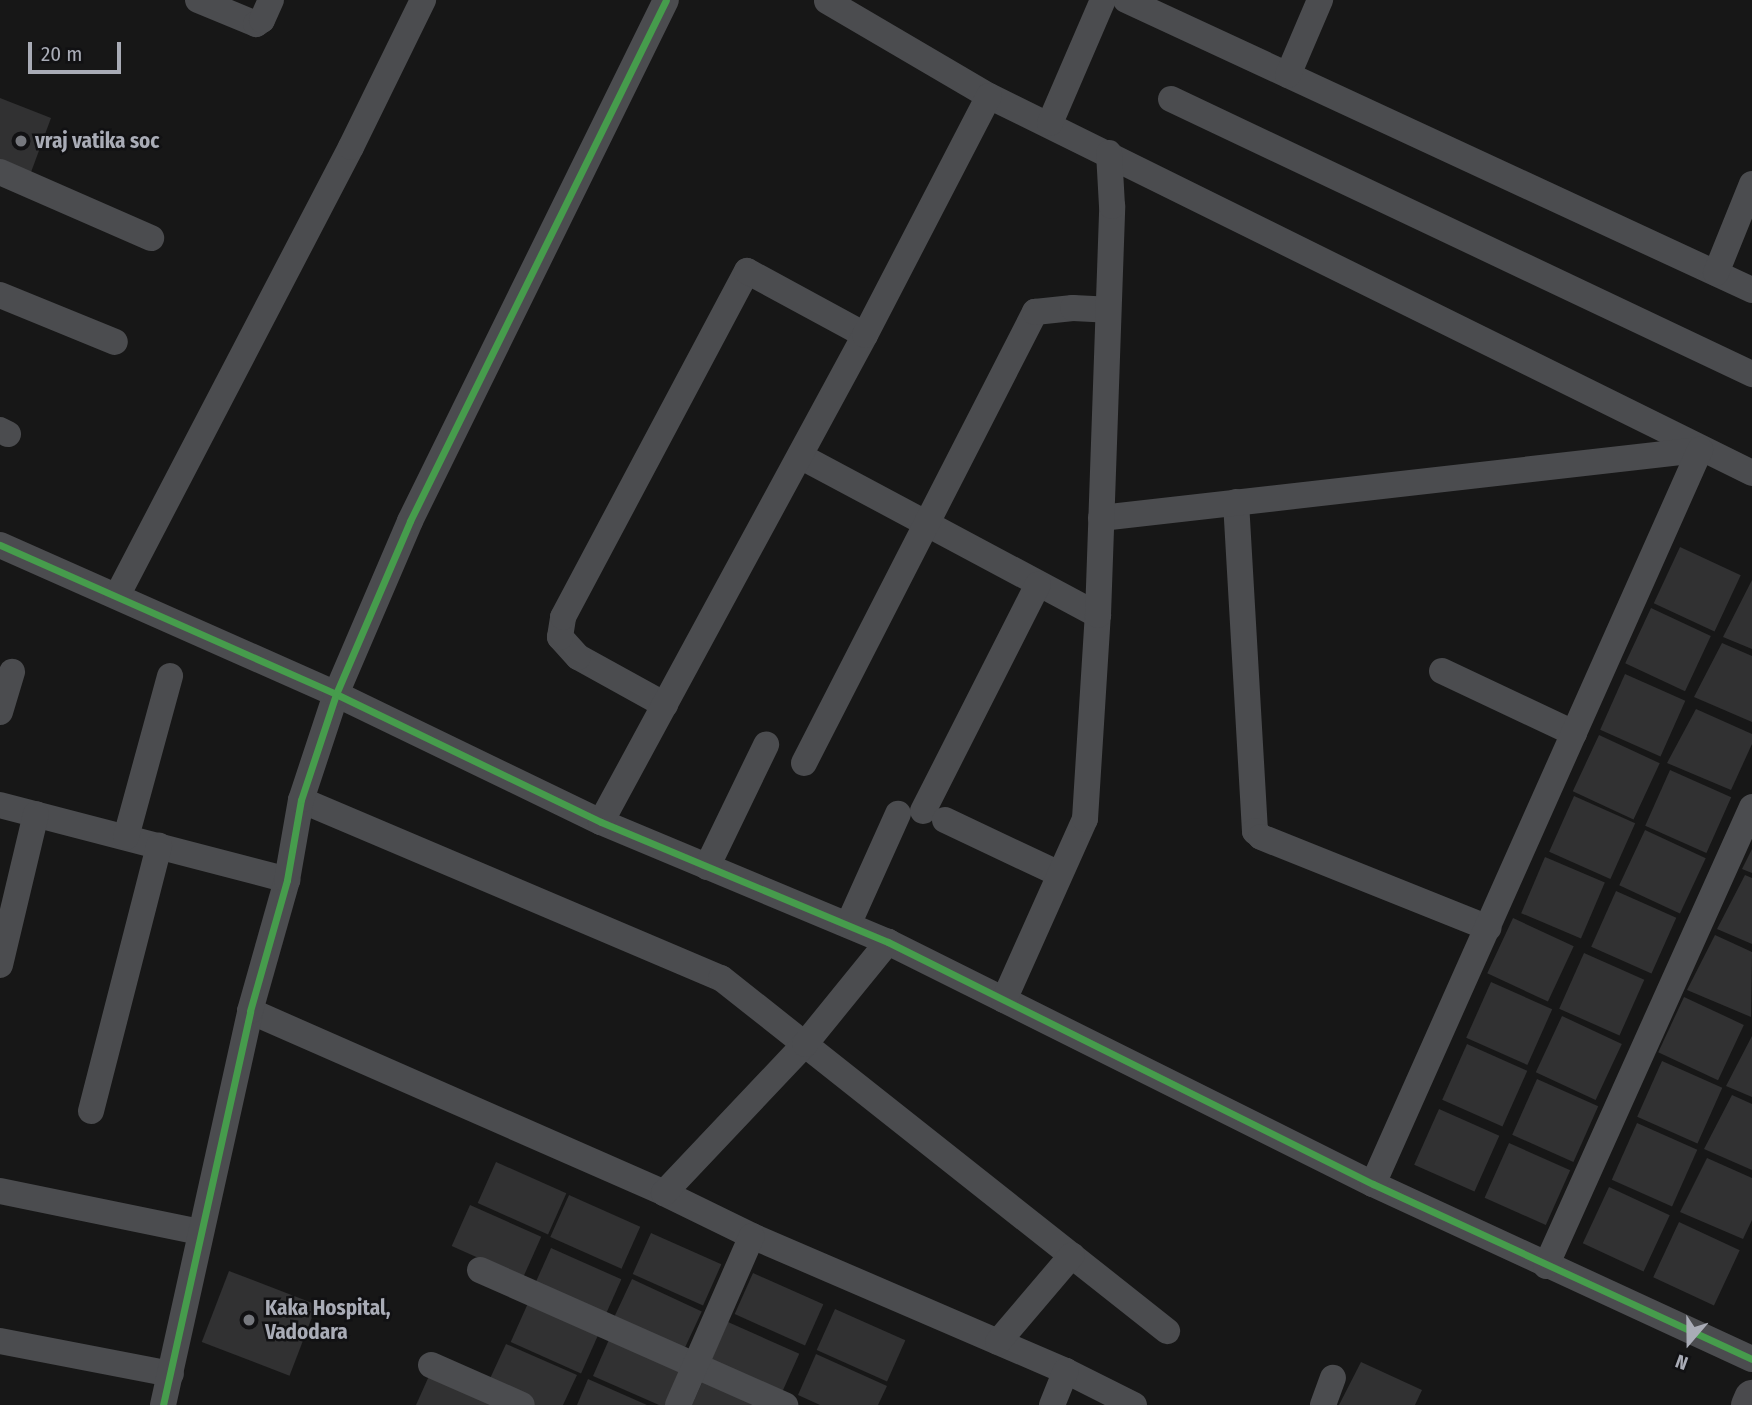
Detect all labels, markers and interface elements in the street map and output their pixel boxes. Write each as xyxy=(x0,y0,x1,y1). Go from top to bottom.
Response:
scale bar xyxy=(32,28,124,72)
text: 20 m xyxy=(41,41,82,67)
place label: vraj vatika soc xyxy=(35,128,159,154)
marker: vraj vatika soc xyxy=(13,133,29,149)
place label: Kaka Hospital, Vadodara xyxy=(265,1295,391,1345)
north arrow xyxy=(1654,1307,1724,1377)
marker: Kaka Hospital, Vadodara xyxy=(239,1310,259,1330)
text: N xyxy=(1672,1349,1691,1375)

